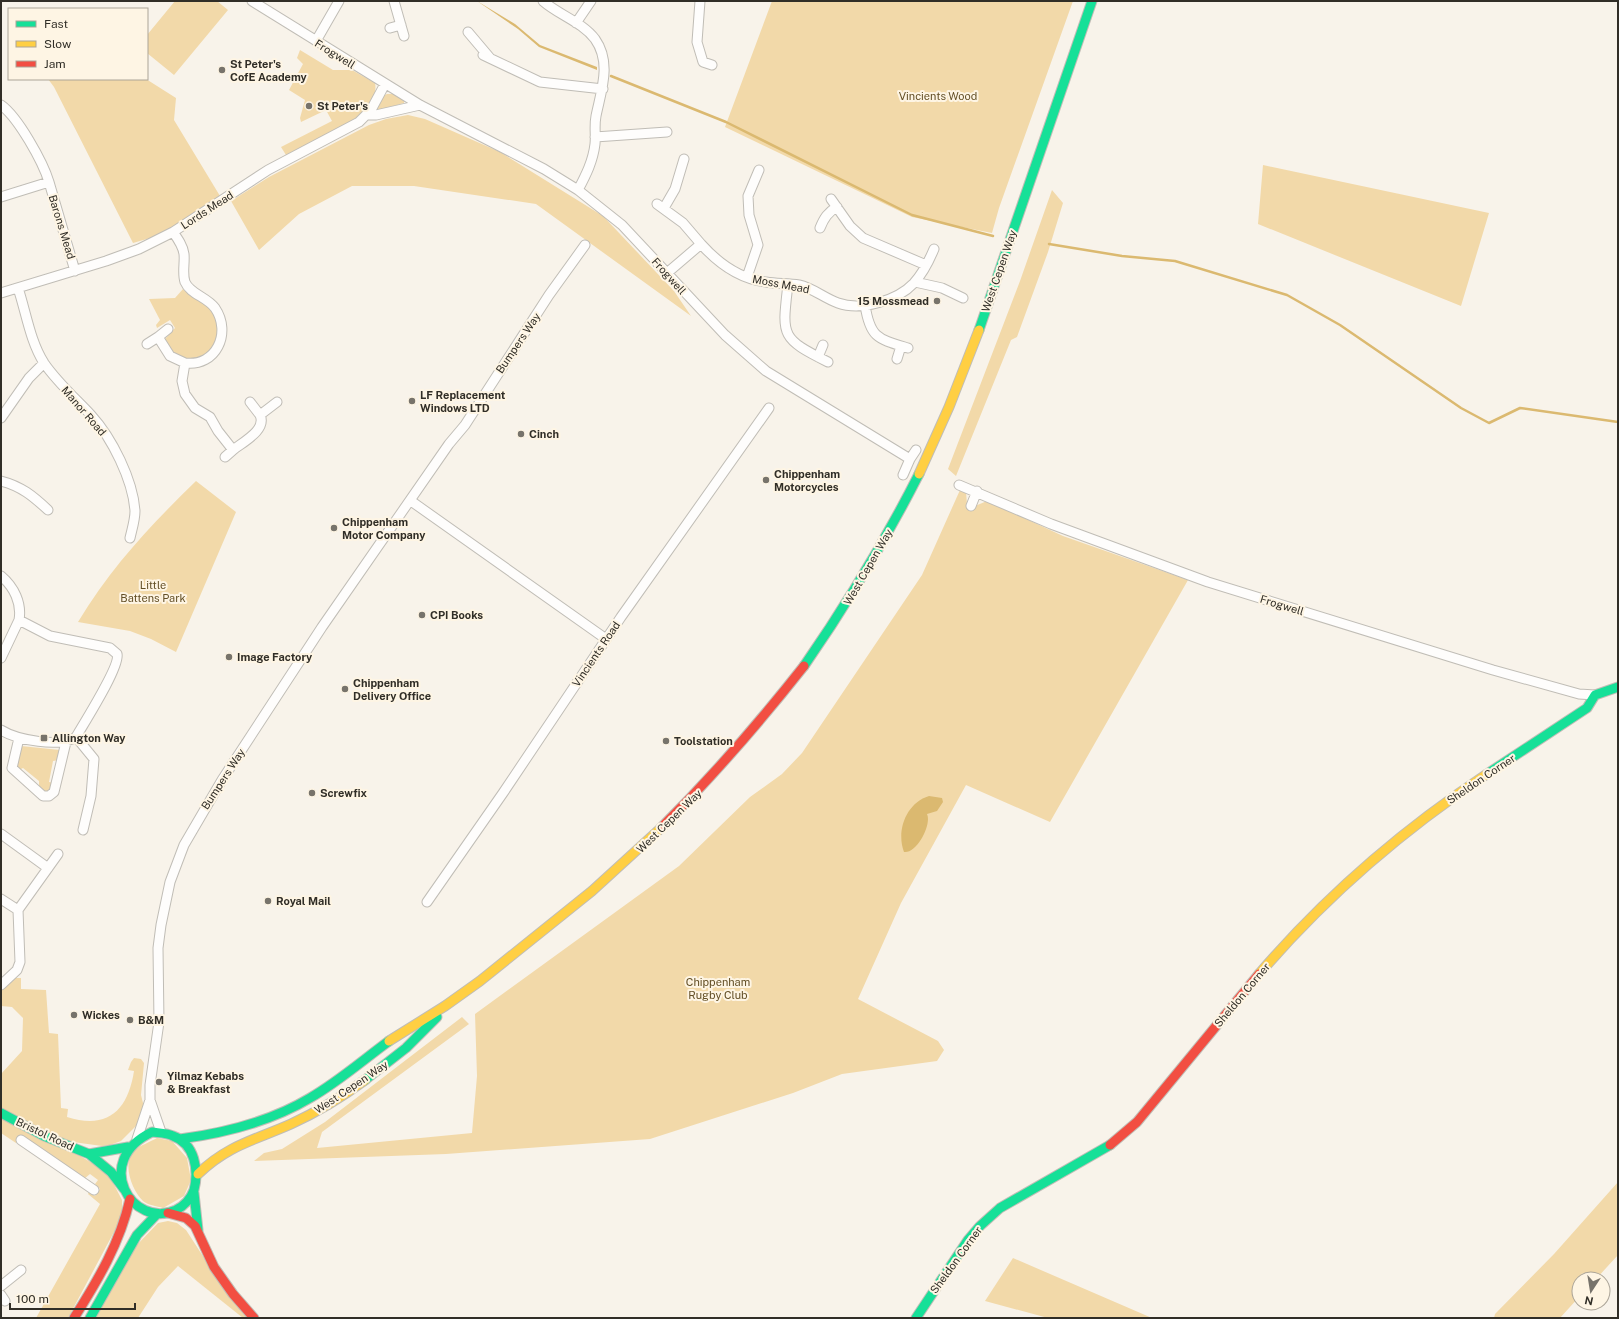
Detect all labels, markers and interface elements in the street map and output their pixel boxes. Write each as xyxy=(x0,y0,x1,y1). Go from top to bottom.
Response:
legend xyxy=(8,8,148,80)
text: Fast xyxy=(44,17,69,31)
text: Slow xyxy=(44,37,72,51)
street label: Frogwell xyxy=(313,37,357,71)
text: Jam xyxy=(44,57,66,71)
place label: St Peter's CofE Academy xyxy=(230,58,308,83)
marker: St Peter's CofE Academy xyxy=(217,65,227,75)
park label: Vincients Wood xyxy=(899,90,977,102)
place label: St Peter's xyxy=(317,100,368,112)
marker: St Peter's xyxy=(304,101,314,111)
street label: Lords Mead xyxy=(179,189,235,231)
street label: Barons Mead xyxy=(46,193,78,261)
street label: West Cepen Way xyxy=(979,228,1019,313)
street label: Frogwell xyxy=(649,255,689,297)
street label: Moss Mead xyxy=(751,273,811,295)
place label: 15 Mossmead xyxy=(857,295,929,307)
marker: 15 Mossmead xyxy=(932,296,942,306)
street label: Bumpers Way xyxy=(493,310,543,375)
street label: Manor Road xyxy=(59,384,109,438)
place label: LF Replacement Windows LTD xyxy=(420,389,506,414)
marker: LF Replacement Windows LTD xyxy=(407,396,417,406)
place label: Cinch xyxy=(529,428,559,440)
marker: Cinch xyxy=(516,429,526,439)
place label: Chippenham Motorcycles xyxy=(774,468,840,493)
marker: Chippenham Motorcycles xyxy=(761,475,771,485)
place label: Chippenham Motor Company xyxy=(342,516,426,541)
marker: Chippenham Motor Company xyxy=(329,523,339,533)
street label: West Cepen Way xyxy=(841,527,895,607)
park label: Little Battens Park xyxy=(120,579,186,604)
street label: Frogwell xyxy=(1259,593,1305,617)
place label: CPI Books xyxy=(430,609,483,621)
marker: CPI Books xyxy=(417,610,427,620)
street label: Vincients Road xyxy=(570,619,622,689)
place label: Image Factory xyxy=(237,651,313,663)
marker: Image Factory xyxy=(224,652,234,662)
place label: Chippenham Delivery Office xyxy=(353,677,431,702)
marker: Chippenham Delivery Office xyxy=(340,684,350,694)
place label: Allington Way xyxy=(52,732,126,744)
marker: Allington Way xyxy=(39,733,49,743)
place label: Toolstation xyxy=(674,735,733,747)
marker: Toolstation xyxy=(661,736,671,746)
street label: Bumpers Way xyxy=(199,746,247,812)
street label: Sheldon Corner xyxy=(1445,752,1517,806)
place label: Screwfix xyxy=(320,787,367,799)
street label: West Cepen Way xyxy=(634,787,704,855)
marker: Screwfix xyxy=(307,788,317,798)
place label: Royal Mail xyxy=(276,895,331,907)
marker: Royal Mail xyxy=(263,896,273,906)
street label: Sheldon Corner xyxy=(1212,961,1272,1029)
park label: Chippenham Rugby Club xyxy=(686,976,750,1001)
place label: Wickes xyxy=(82,1009,120,1021)
marker: Wickes xyxy=(69,1010,79,1020)
place label: B&M xyxy=(138,1014,164,1026)
marker: B&M xyxy=(125,1015,135,1025)
street label: West Cepen Way xyxy=(312,1058,390,1116)
place label: Yilmaz Kebabs & Breakfast xyxy=(167,1070,244,1095)
marker: Yilmaz Kebabs & Breakfast xyxy=(154,1077,164,1087)
street label: Bristol Road xyxy=(14,1115,76,1153)
street label: Sheldon Corner xyxy=(928,1224,984,1296)
north arrow xyxy=(1571,1271,1611,1311)
scale bar xyxy=(10,1285,135,1311)
text: 100 m xyxy=(16,1292,49,1306)
text: N xyxy=(1583,1294,1594,1308)

